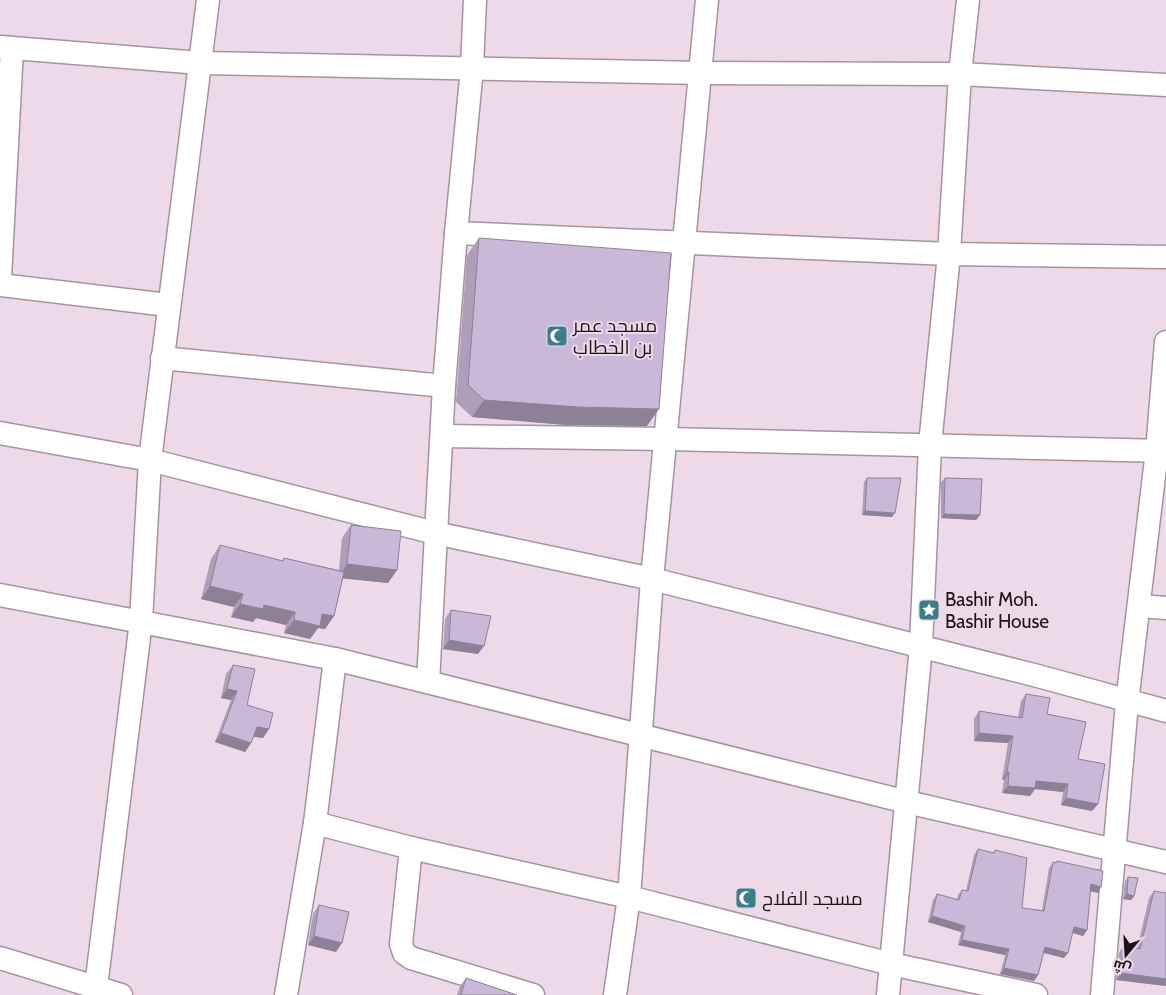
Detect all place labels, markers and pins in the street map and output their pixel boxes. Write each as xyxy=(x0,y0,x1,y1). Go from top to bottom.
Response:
place label: مسجد عمر بن الخطاب xyxy=(572,314,657,359)
mosque icon: مسجد عمر بن الخطاب xyxy=(545,324,569,348)
place label: Bashir Moh. Bashir House xyxy=(945,588,1049,633)
place icon: Bashir Moh. Bashir House xyxy=(917,598,941,622)
mosque icon: مسجد الفلاح xyxy=(734,886,758,910)
place label: مسجد الفلاح xyxy=(762,887,863,912)

